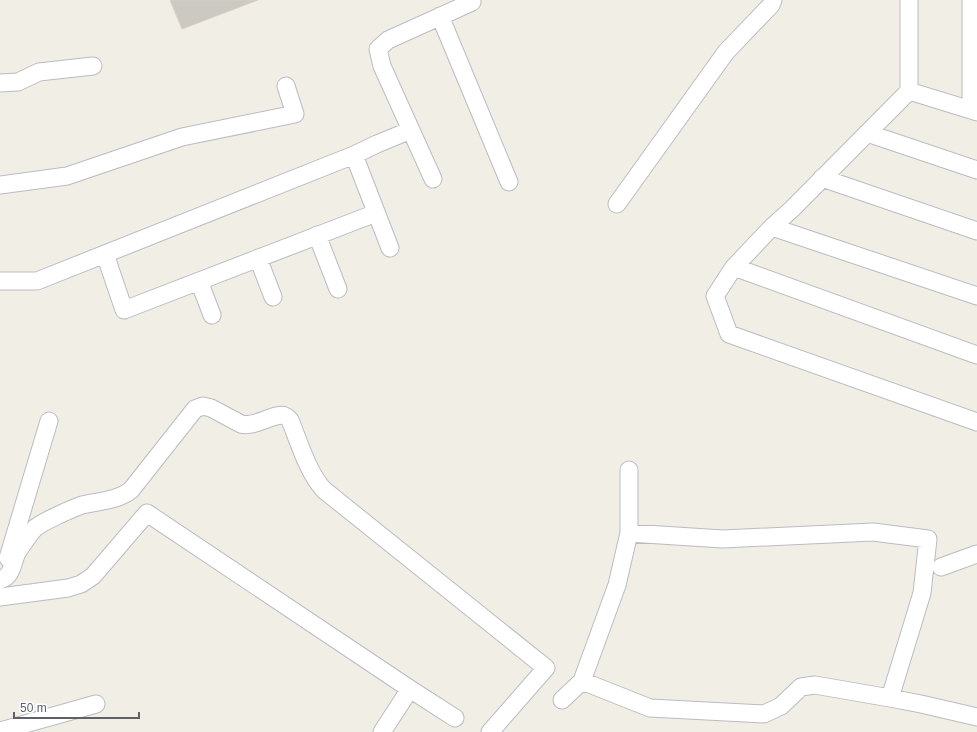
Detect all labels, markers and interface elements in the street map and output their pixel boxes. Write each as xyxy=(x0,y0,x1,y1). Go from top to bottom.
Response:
scale bar xyxy=(14,694,139,720)
text: 50 m xyxy=(20,701,47,715)

